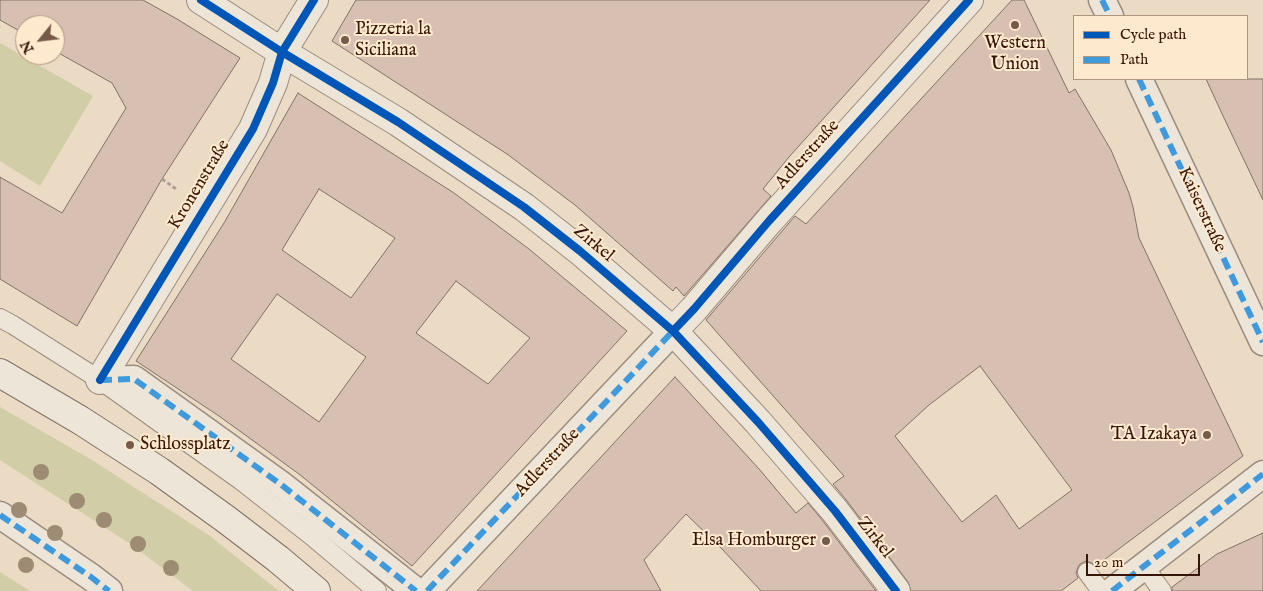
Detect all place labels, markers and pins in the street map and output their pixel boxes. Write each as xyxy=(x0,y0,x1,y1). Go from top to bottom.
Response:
place label: Pizzeria la Siciliana xyxy=(355,19,431,62)
marker: Western Union xyxy=(1009,19,1021,31)
place label: Western Union xyxy=(984,33,1046,76)
marker: Pizzeria la Siciliana xyxy=(339,34,351,46)
place label: TA Izakaya xyxy=(1111,424,1197,446)
marker: TA Izakaya xyxy=(1201,429,1213,441)
place label: Schlossplatz xyxy=(140,434,231,456)
marker: Schlossplatz xyxy=(124,439,136,451)
place label: Elsa Homburger xyxy=(692,530,816,552)
marker: Elsa Homburger xyxy=(820,535,832,547)

